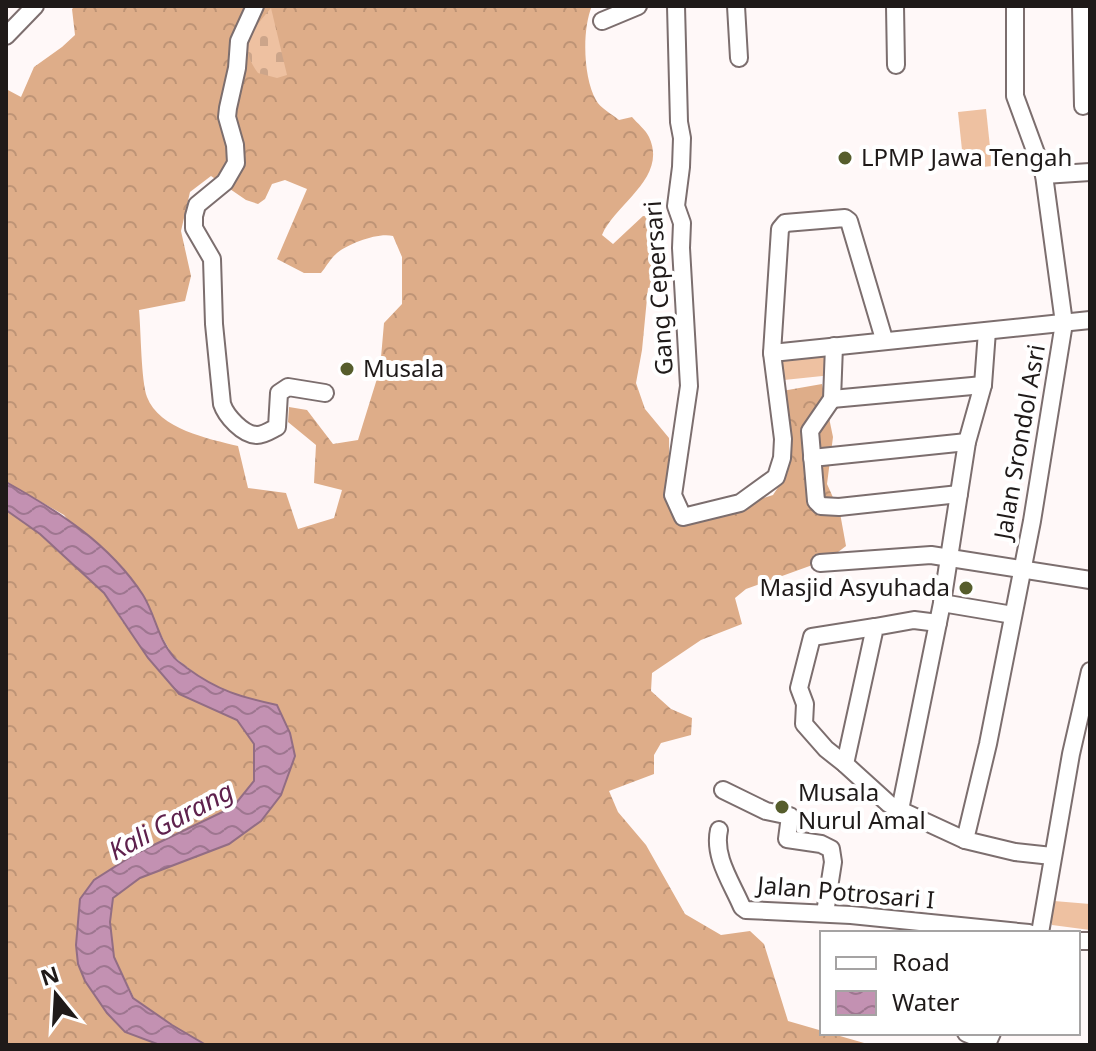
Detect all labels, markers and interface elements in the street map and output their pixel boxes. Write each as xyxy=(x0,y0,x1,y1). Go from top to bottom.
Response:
place label: LPMP Jawa Tengah xyxy=(861,140,1072,173)
marker: LPMP Jawa Tengah xyxy=(836,149,854,167)
street label: Gang Cepersari xyxy=(635,200,680,376)
street label: Jalan Srondol Asri xyxy=(985,342,1052,544)
place label: Musala xyxy=(363,351,444,384)
marker: Musala xyxy=(338,360,356,378)
place label: Masjid Asyuhada xyxy=(759,570,950,603)
marker: Masjid Asyuhada xyxy=(957,579,975,597)
water label: Kali Garang xyxy=(102,772,239,868)
place label: Musala Nurul Amal xyxy=(798,775,926,836)
marker: Musala Nurul Amal xyxy=(773,798,791,816)
street label: Jalan Potrosari I xyxy=(754,867,936,916)
legend xyxy=(820,931,1080,1035)
text: Road xyxy=(892,945,950,978)
north arrow xyxy=(16,955,96,1035)
text: N xyxy=(36,958,63,992)
text: Water xyxy=(892,985,960,1018)

